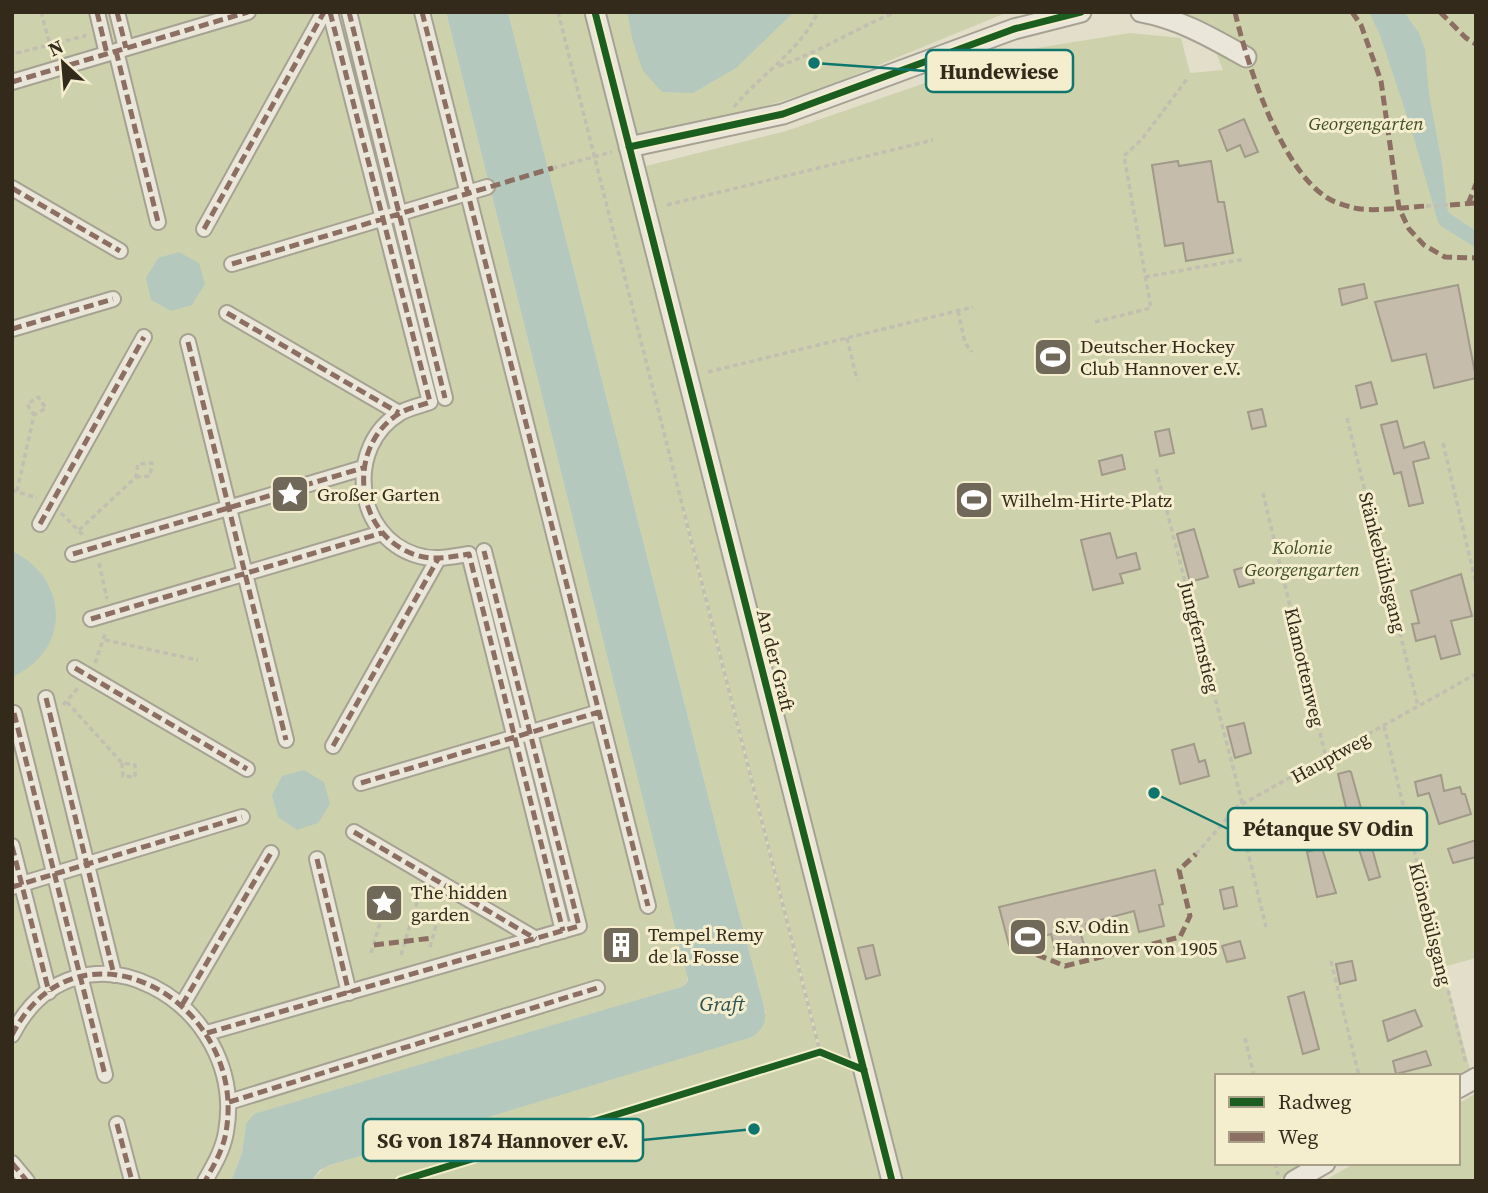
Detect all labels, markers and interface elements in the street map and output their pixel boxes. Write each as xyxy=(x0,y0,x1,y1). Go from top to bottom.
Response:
north arrow xyxy=(28,28,98,98)
text: N xyxy=(44,33,68,62)
callout: Hundewiese xyxy=(926,50,1073,92)
text: Hundewiese xyxy=(939,57,1059,86)
park label: Georgengarten xyxy=(1308,110,1424,136)
place label: Deutscher Hockey Club Hannover e.V. xyxy=(1080,333,1241,381)
sports icon: Deutscher Hockey Club Hannover e.V. xyxy=(1032,336,1074,378)
place icon: Großer Garten xyxy=(269,473,311,515)
sports icon: Wilhelm-Hirte-Platz xyxy=(953,479,995,521)
place label: Großer Garten xyxy=(317,481,440,507)
place label: Wilhelm-Hirte-Platz xyxy=(1001,487,1172,513)
street label: Stänkebühlsgang xyxy=(1353,489,1413,635)
park label: Kolonie Georgengarten xyxy=(1244,534,1360,582)
street label: Jungfernstieg xyxy=(1173,577,1226,696)
street label: Klamottenweg xyxy=(1279,605,1331,729)
street label: An der Graft xyxy=(751,606,801,714)
street label: Hauptweg xyxy=(1286,725,1374,789)
callout: Pétanque SV Odin xyxy=(1228,808,1427,850)
text: Pétanque SV Odin xyxy=(1243,814,1413,843)
street label: Klönebülsgang xyxy=(1403,860,1459,988)
place label: The hidden garden xyxy=(411,879,508,927)
place icon: The hidden garden xyxy=(363,882,405,924)
place label: S.V. Odin Hannover von 1905 xyxy=(1055,913,1218,961)
sports icon: S.V. Odin Hannover von 1905 xyxy=(1007,916,1049,958)
place label: Tempel Remy de la Fosse xyxy=(648,921,764,969)
building icon: Tempel Remy de la Fosse xyxy=(600,924,642,966)
water label: Graft xyxy=(700,989,746,1018)
legend xyxy=(1215,1074,1460,1165)
text: Radweg xyxy=(1278,1087,1351,1116)
callout: SG von 1874 Hannover e.V. xyxy=(363,1119,643,1161)
text: Weg xyxy=(1278,1122,1318,1151)
text: SG von 1874 Hannover e.V. xyxy=(377,1126,629,1155)

